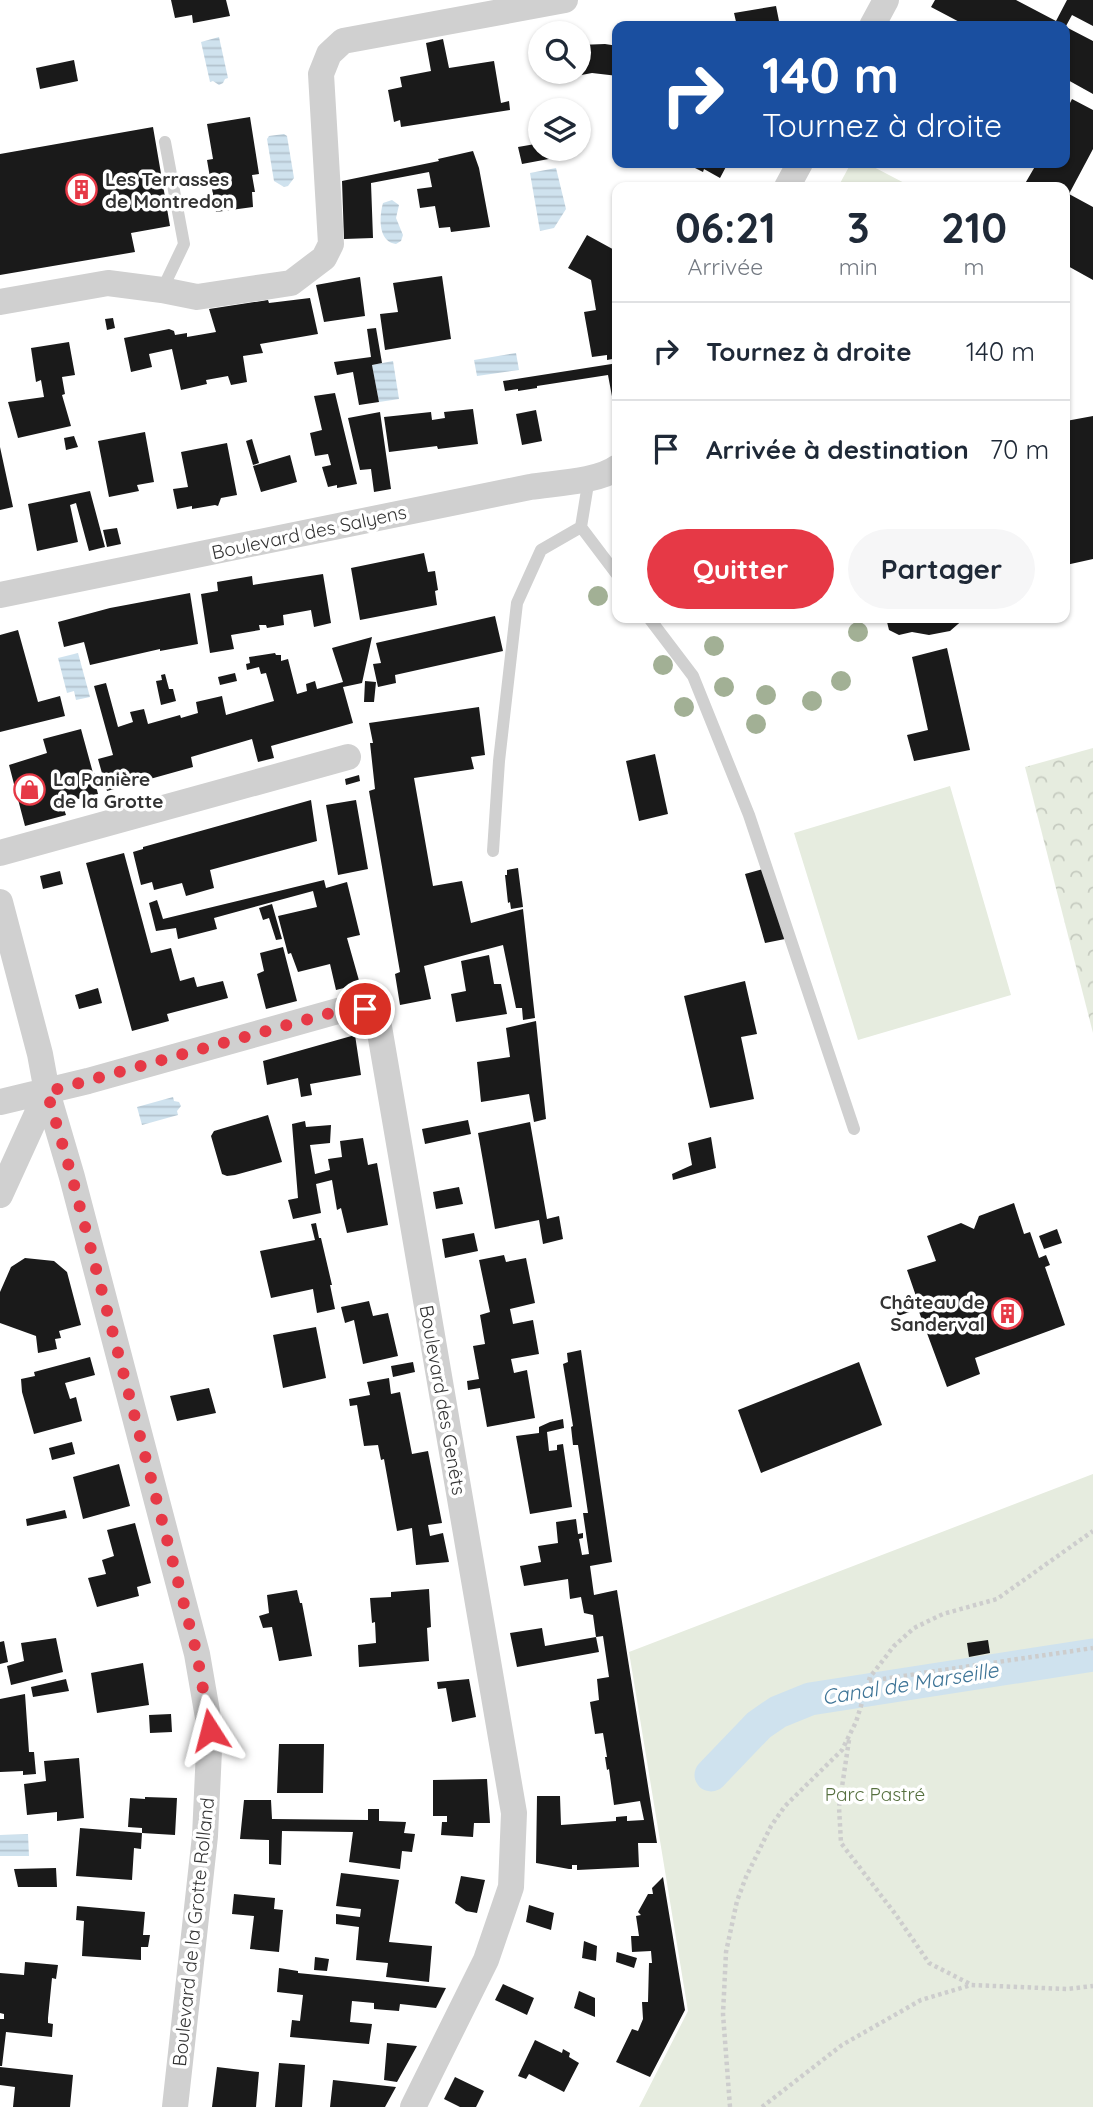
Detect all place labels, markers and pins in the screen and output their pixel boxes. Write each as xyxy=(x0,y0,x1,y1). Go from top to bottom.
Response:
place label: Les Terrasses de Montredon xyxy=(105,167,234,213)
building icon: Les Terrasses de Montredon xyxy=(65,173,99,207)
place label: La Panière de la Grotte xyxy=(53,767,163,813)
shop icon: La Panière de la Grotte xyxy=(13,773,47,807)
pin xyxy=(335,979,395,1039)
place label: Château de Sanderval xyxy=(880,1290,985,1336)
building icon: Château de Sanderval xyxy=(991,1296,1025,1330)

